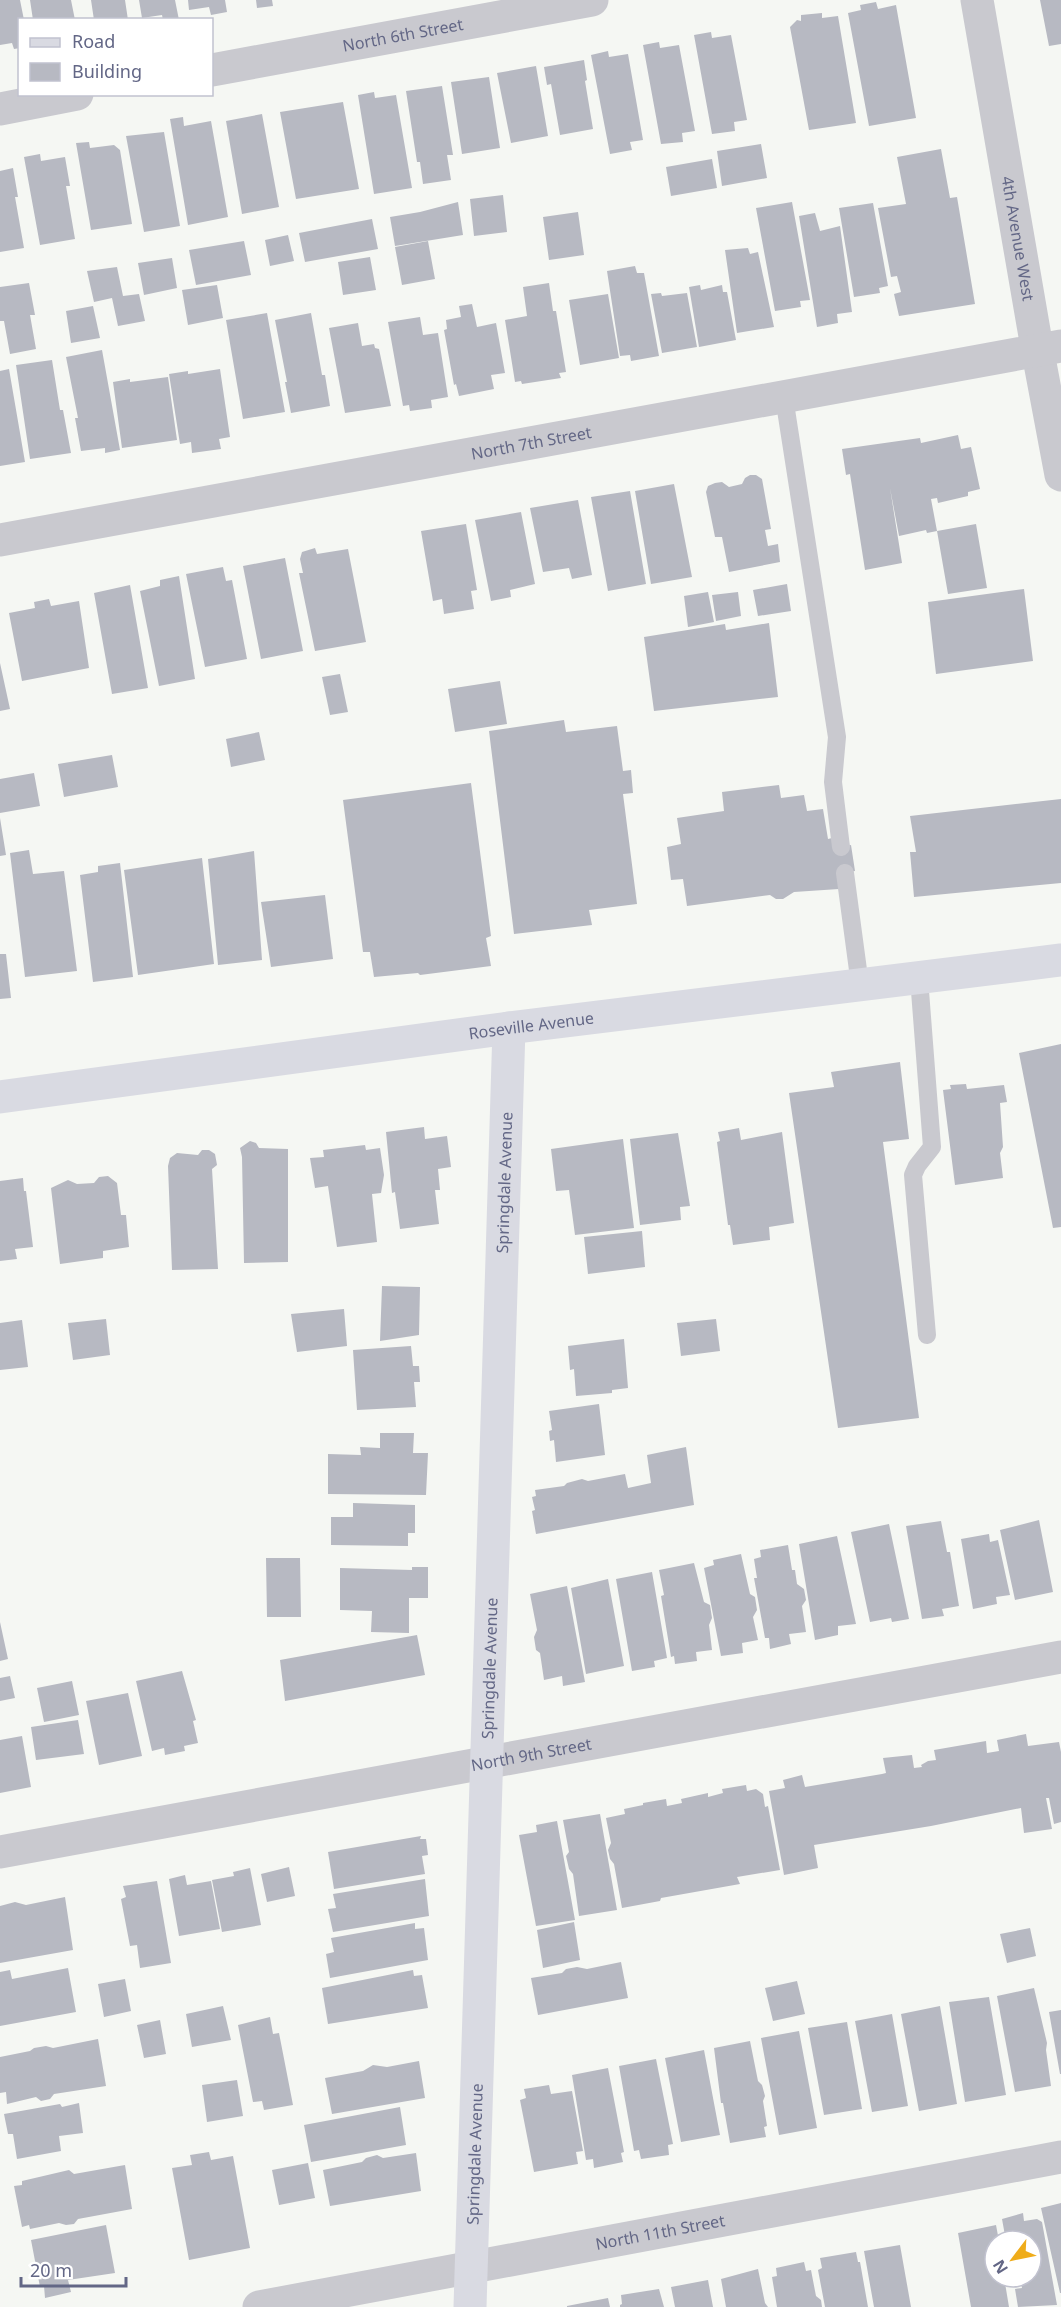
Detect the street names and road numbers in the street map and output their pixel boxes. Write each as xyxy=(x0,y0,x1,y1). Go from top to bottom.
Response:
street label: North 6th Street xyxy=(341,13,465,57)
street label: 4th Avenue West xyxy=(997,174,1040,303)
street label: North 7th Street xyxy=(469,421,593,465)
street label: Roseville Avenue xyxy=(467,1007,595,1044)
street label: Springdale Avenue xyxy=(491,1111,517,1254)
street label: Springdale Avenue xyxy=(476,1597,503,1739)
street label: North 9th Street xyxy=(469,1733,593,1776)
street label: Springdale Avenue xyxy=(462,2083,488,2225)
street label: North 11th Street xyxy=(594,2209,727,2255)

